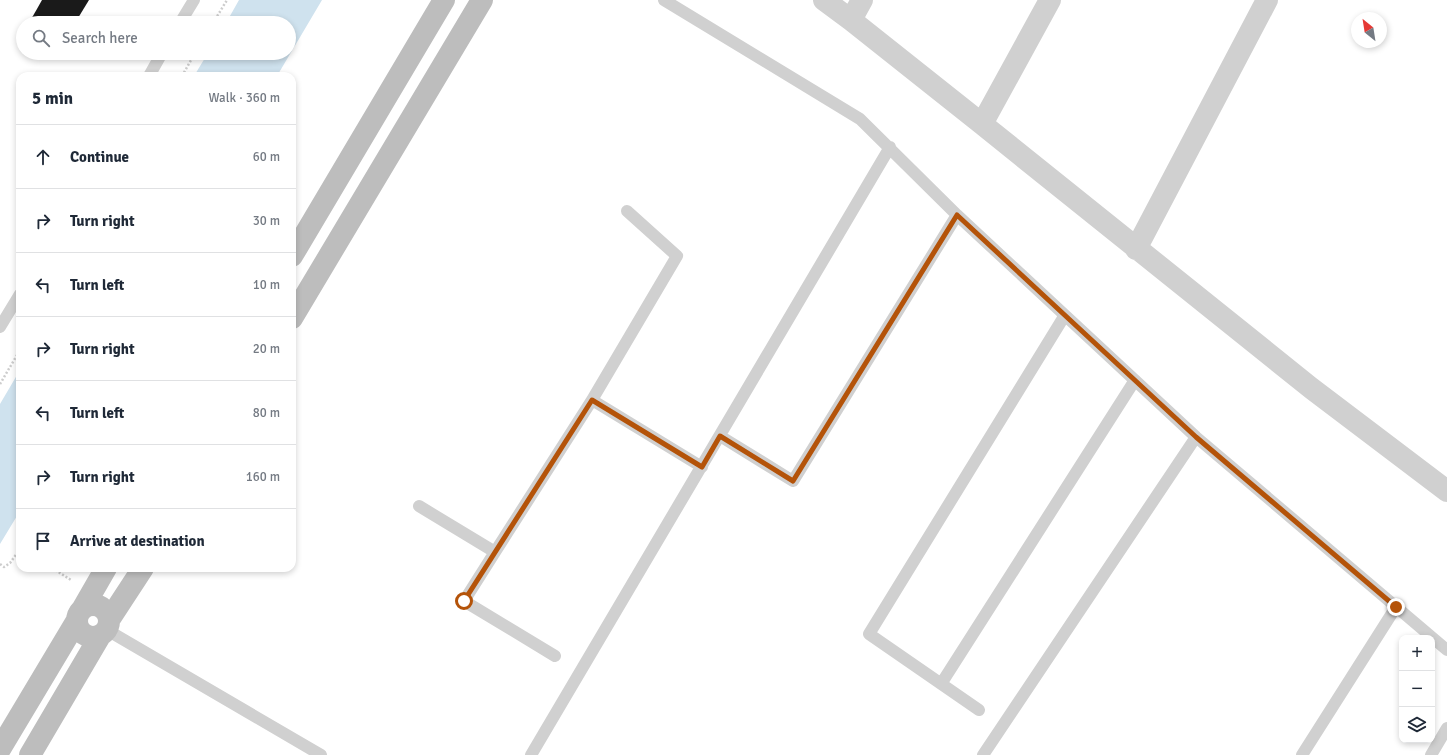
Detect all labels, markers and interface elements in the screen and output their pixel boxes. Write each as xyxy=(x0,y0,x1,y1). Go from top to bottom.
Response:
north arrow xyxy=(1351,12,1387,48)
search box xyxy=(16,16,296,60)
icon: search xyxy=(30,27,52,49)
text: Search here xyxy=(62,29,138,47)
text: 5 min xyxy=(32,88,73,109)
text: Walk · 360 m xyxy=(209,90,280,106)
icon: ahead xyxy=(32,146,54,168)
text: Continue xyxy=(70,148,129,166)
text: 60 m xyxy=(253,149,280,165)
icon: right xyxy=(32,210,54,232)
text: Turn right xyxy=(70,212,135,230)
text: 30 m xyxy=(253,213,280,229)
icon: left xyxy=(32,274,54,296)
text: Turn left xyxy=(70,276,124,294)
text: 10 m xyxy=(253,277,280,293)
icon: right xyxy=(32,338,54,360)
text: Turn right xyxy=(70,340,135,358)
text: 20 m xyxy=(253,341,280,357)
icon: left xyxy=(32,402,54,424)
text: Turn left xyxy=(70,404,124,422)
text: 80 m xyxy=(253,405,280,421)
icon: right xyxy=(32,466,54,488)
text: Turn right xyxy=(70,468,135,486)
text: 160 m xyxy=(246,469,280,485)
icon: arrive xyxy=(32,530,54,552)
text: Arrive at destination xyxy=(70,532,205,550)
route start xyxy=(455,592,473,610)
route end xyxy=(1387,598,1405,616)
map controls xyxy=(1399,635,1435,743)
button: + xyxy=(1399,635,1435,671)
button: − xyxy=(1399,671,1435,707)
button: layers xyxy=(1399,707,1435,743)

